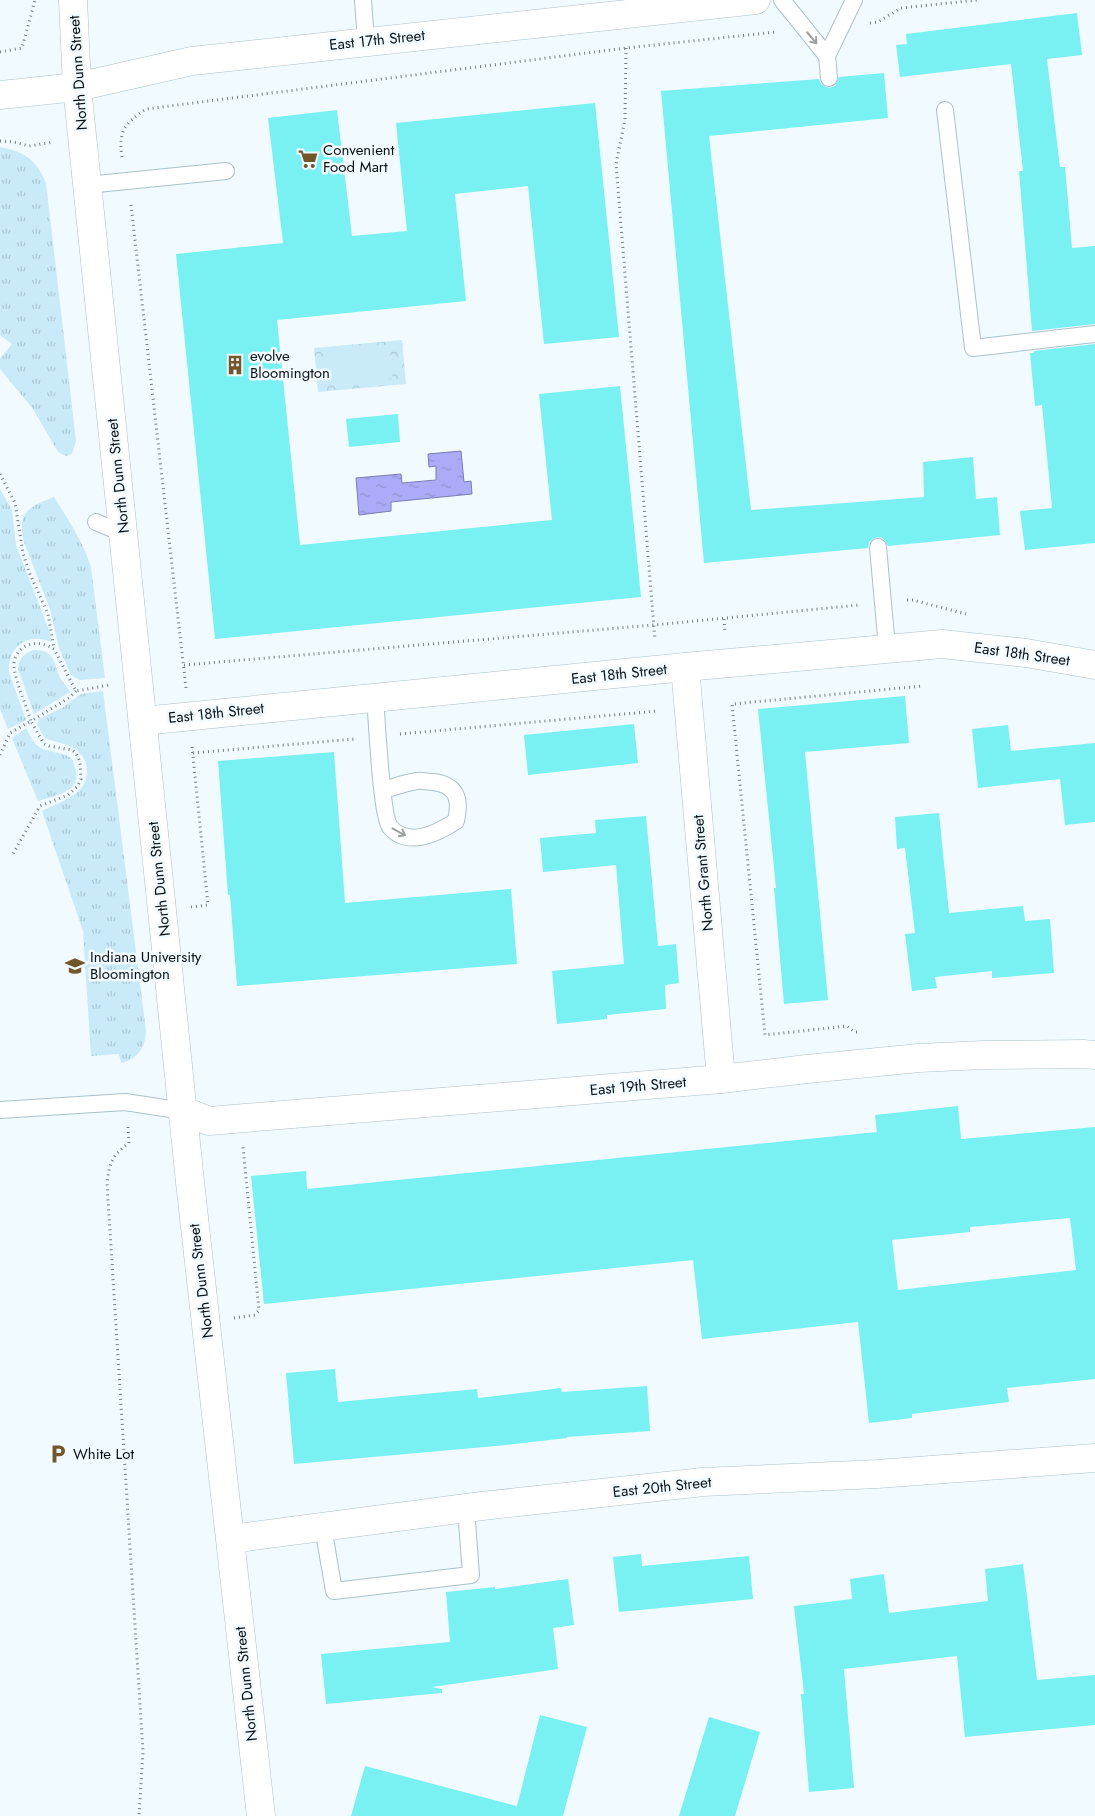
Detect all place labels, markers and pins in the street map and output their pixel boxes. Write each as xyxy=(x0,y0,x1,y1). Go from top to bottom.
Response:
place label: Convenient Food Mart xyxy=(323,139,395,178)
supermarket icon: Convenient Food Mart xyxy=(297,148,319,170)
place label: evolve Bloomington xyxy=(250,345,330,384)
building icon: evolve Bloomington xyxy=(224,354,246,376)
place label: Indiana University Bloomington xyxy=(90,946,202,985)
school or university icon: Indiana University Bloomington xyxy=(64,955,86,977)
parking icon: White Lot xyxy=(47,1443,69,1465)
place label: White Lot xyxy=(73,1443,134,1465)

